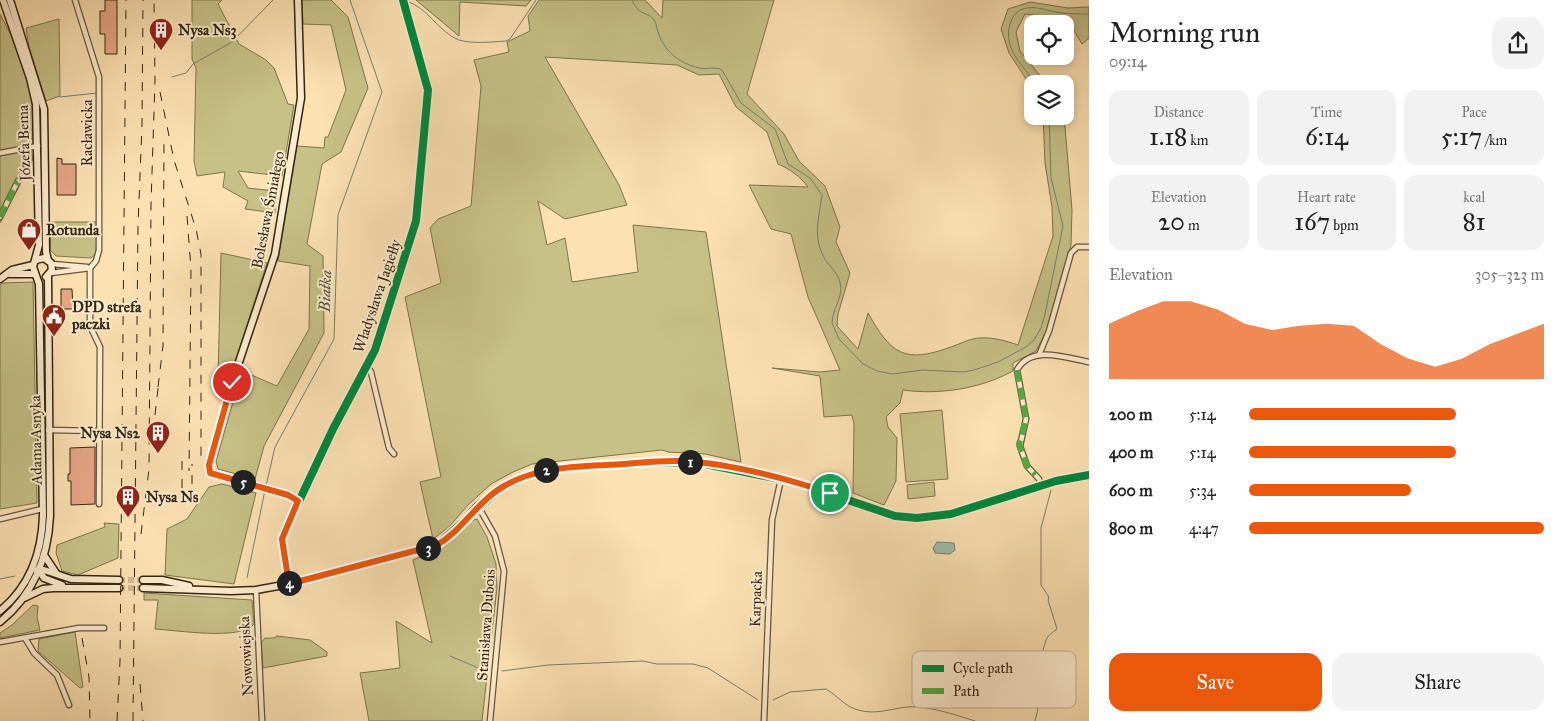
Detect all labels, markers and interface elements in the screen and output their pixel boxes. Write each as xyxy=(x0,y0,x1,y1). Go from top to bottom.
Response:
map controls xyxy=(1024,15,1074,125)
button: locate xyxy=(1024,15,1074,65)
text: Morning run xyxy=(1109,15,1260,50)
building icon: Nysa Ns3 xyxy=(148,17,174,51)
button: share xyxy=(1492,17,1544,69)
place label: Nysa Ns3 xyxy=(178,21,236,40)
text: 09:14 xyxy=(1109,52,1146,71)
button: layers xyxy=(1024,75,1074,125)
street label: Racławicka xyxy=(78,99,96,167)
street label: Józefa Bema xyxy=(14,104,35,183)
text: Distance xyxy=(1154,104,1204,121)
text: Time xyxy=(1311,104,1342,121)
text: Pace xyxy=(1461,104,1487,121)
text: 1.18 xyxy=(1149,121,1187,152)
text: 6:14 xyxy=(1305,121,1348,152)
text: 5:17 xyxy=(1441,121,1482,152)
text: km xyxy=(1187,132,1209,149)
text: /km xyxy=(1482,132,1507,149)
street label: Bolesława Śmiałego xyxy=(247,149,288,270)
text: Elevation xyxy=(1151,189,1207,206)
text: Heart rate xyxy=(1297,189,1356,206)
text: kcal xyxy=(1463,189,1485,206)
text: 20 xyxy=(1158,206,1185,237)
text: 167 xyxy=(1294,206,1330,237)
text: 81 xyxy=(1463,206,1486,237)
shop icon: Rotunda xyxy=(16,217,42,251)
text: m xyxy=(1185,217,1200,234)
text: bpm xyxy=(1330,217,1359,234)
place label: Rotunda xyxy=(46,221,100,239)
street label: Władysława Jagiełły xyxy=(349,236,406,355)
text: Elevation xyxy=(1109,265,1173,284)
text: 305–323 m xyxy=(1475,265,1544,284)
water label: Białka xyxy=(315,269,335,313)
place label: DPD strefa paczki xyxy=(71,298,142,334)
public building icon: DPD strefa paczki xyxy=(41,303,67,337)
pin xyxy=(211,361,253,403)
icon: check xyxy=(218,368,246,396)
street label: Adama Asnyka xyxy=(26,394,46,486)
text: 200 m xyxy=(1109,405,1152,424)
text: 5:14 xyxy=(1189,405,1216,424)
building icon: Nysa Ns2 xyxy=(145,420,171,454)
place label: Nysa Ns2 xyxy=(80,424,141,443)
text: 400 m xyxy=(1109,443,1153,462)
text: 5:14 xyxy=(1189,443,1216,462)
pin: 1 xyxy=(678,450,702,474)
text: 1 xyxy=(688,454,693,471)
pin: 2 xyxy=(534,458,558,482)
text: 2 xyxy=(543,462,550,479)
pin: 5 xyxy=(230,470,256,494)
pin xyxy=(809,472,851,514)
text: 5 xyxy=(240,474,247,491)
icon: arrive xyxy=(816,479,844,507)
text: 600 m xyxy=(1109,481,1153,500)
text: 5:34 xyxy=(1189,481,1216,500)
building icon: Nysa Ns xyxy=(115,484,141,518)
place label: Nysa Ns xyxy=(146,488,199,507)
text: 800 m xyxy=(1109,519,1153,538)
text: 4:47 xyxy=(1189,519,1219,538)
pin: 3 xyxy=(416,536,440,560)
text: 3 xyxy=(426,540,431,557)
street label: Stanisława Dubois xyxy=(473,569,499,681)
pin: 4 xyxy=(276,570,302,596)
street label: Karpacka xyxy=(746,570,766,627)
text: 4 xyxy=(286,575,293,592)
street label: Nowowiejska xyxy=(235,615,257,696)
legend xyxy=(912,651,1076,708)
button: Save xyxy=(1109,653,1322,711)
button: Share xyxy=(1332,653,1544,711)
text: Cycle path xyxy=(953,660,1013,677)
text: Path xyxy=(953,683,980,700)

